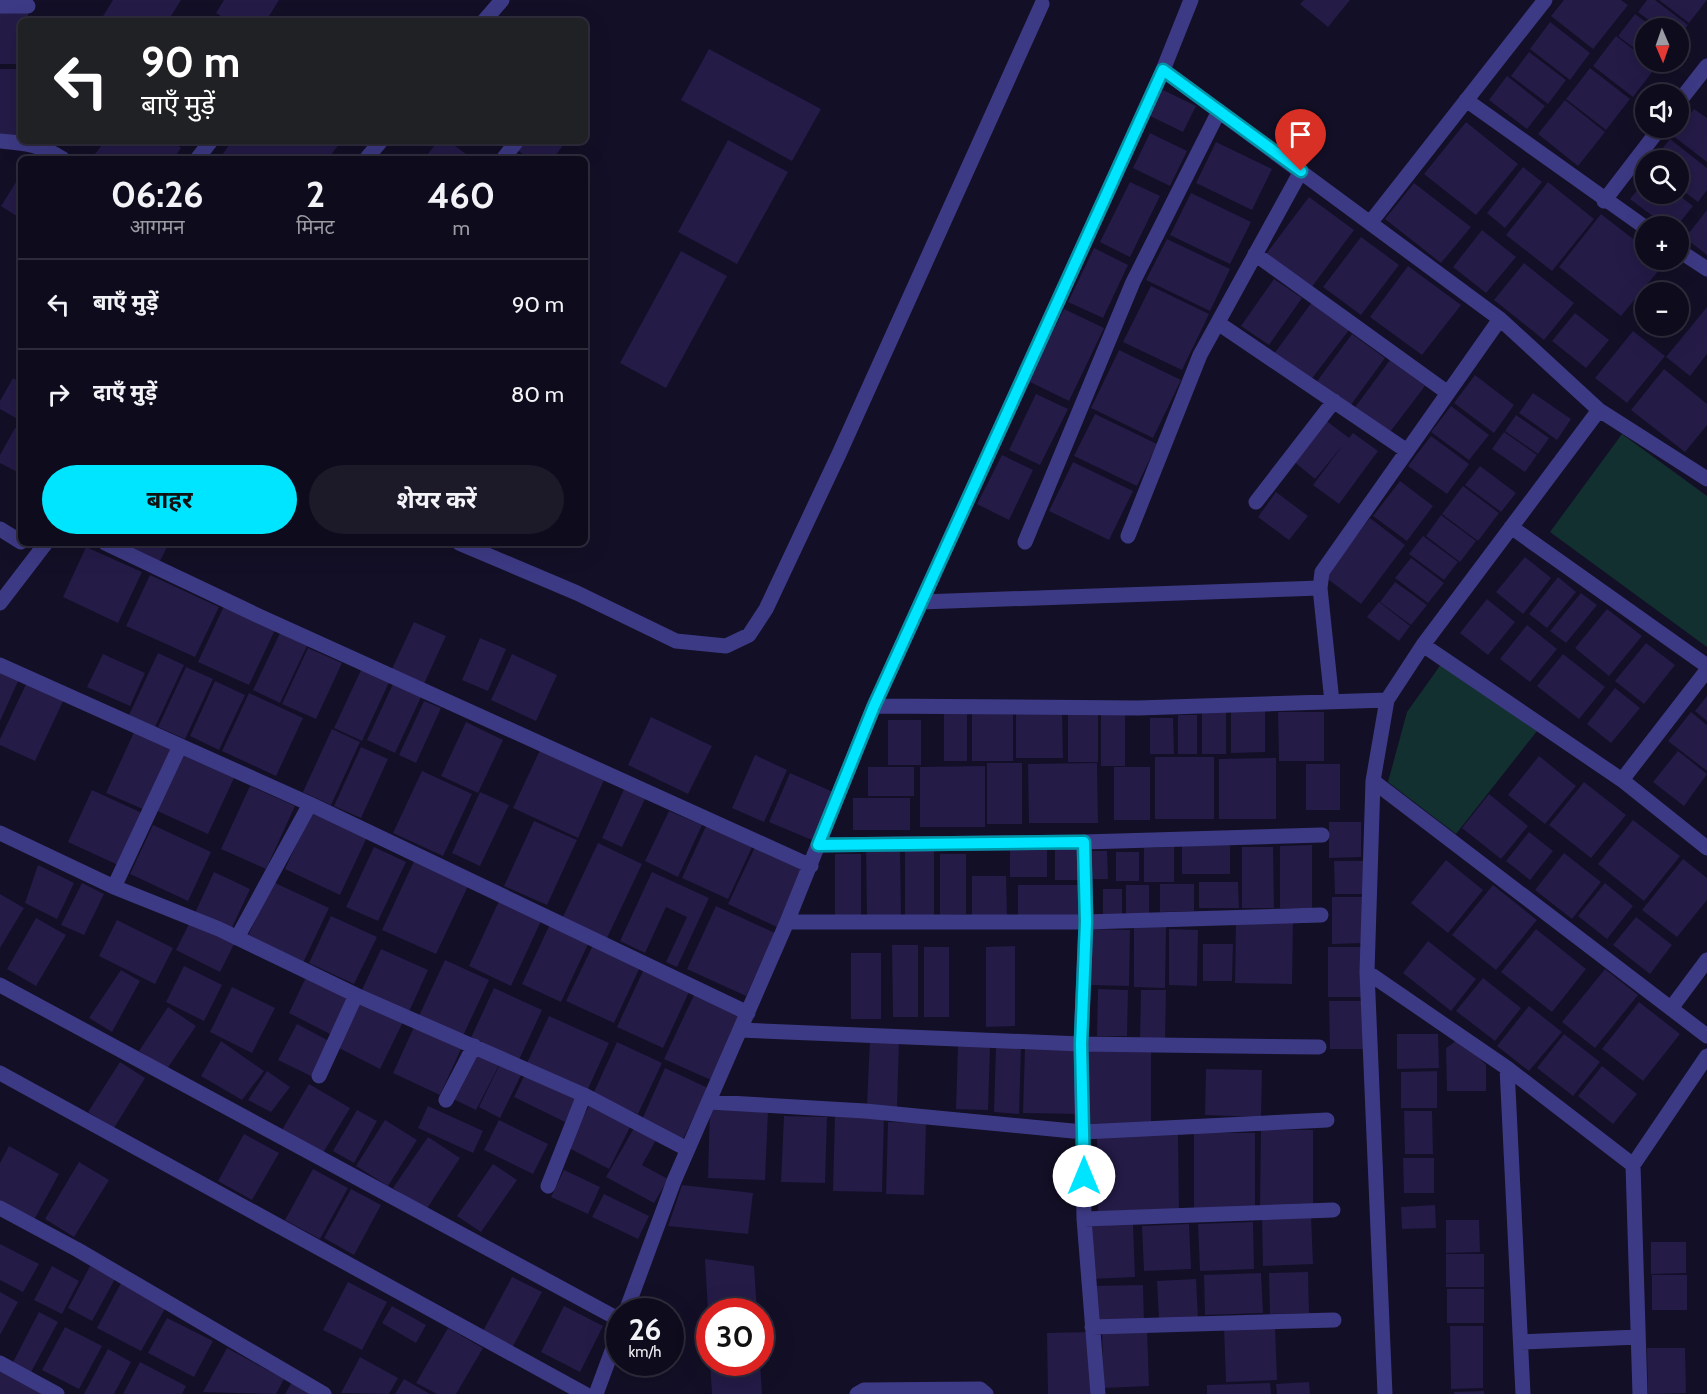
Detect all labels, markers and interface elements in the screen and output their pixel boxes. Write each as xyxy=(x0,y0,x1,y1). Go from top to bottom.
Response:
north arrow xyxy=(1635,18,1689,72)
map controls xyxy=(1635,18,1689,336)
text: 90 m xyxy=(141,36,240,88)
icon: left xyxy=(42,42,120,120)
button: sound xyxy=(1635,84,1689,138)
text: बाएँ मुड़ें xyxy=(141,88,215,121)
pin xyxy=(1275,109,1326,171)
icon: arrive xyxy=(1284,118,1317,151)
button: search xyxy=(1635,150,1689,204)
text: 06:26 xyxy=(111,172,204,216)
text: 2 xyxy=(306,172,325,216)
text: 460 xyxy=(427,173,495,217)
text: आगमन xyxy=(130,215,185,239)
text: मिनट xyxy=(296,215,335,239)
text: m xyxy=(453,216,470,240)
button: + xyxy=(1635,216,1689,270)
button: − xyxy=(1635,282,1689,336)
icon: left xyxy=(42,288,75,321)
text: बाएँ मुड़ें xyxy=(93,289,158,316)
text: 90 m xyxy=(512,291,564,318)
icon: right xyxy=(42,378,75,411)
text: दाएँ मुड़ें xyxy=(93,379,157,406)
text: 80 m xyxy=(511,381,564,408)
button: बाहर xyxy=(42,465,297,534)
button: शेयर करें xyxy=(309,465,564,534)
position arrow xyxy=(1052,1144,1116,1208)
speed limit sign: 30 xyxy=(696,1298,774,1376)
text: 26 xyxy=(629,1311,661,1348)
text: km/h xyxy=(629,1343,661,1361)

